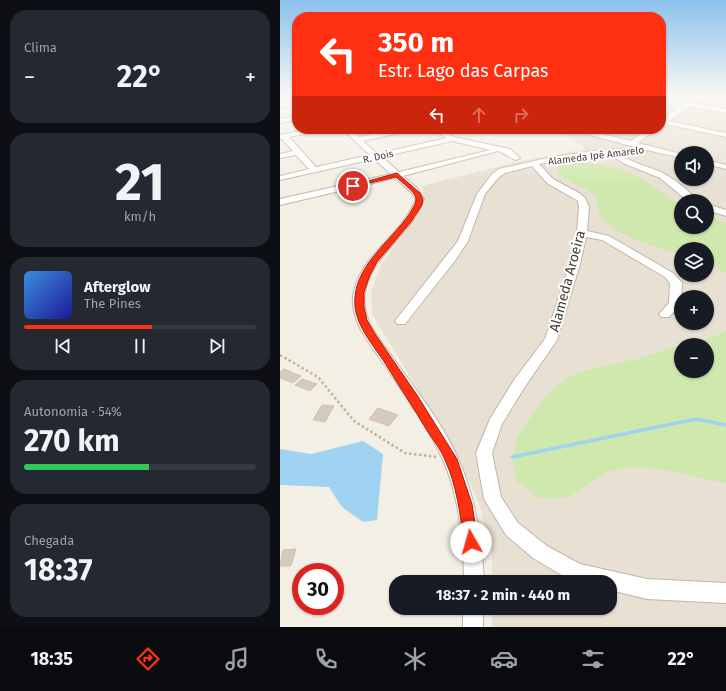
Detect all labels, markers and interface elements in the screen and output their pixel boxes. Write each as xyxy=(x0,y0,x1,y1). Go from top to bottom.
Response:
text: 350 m xyxy=(378,26,454,59)
icon: left xyxy=(312,28,364,80)
text: Clima xyxy=(24,40,57,55)
text: 22° xyxy=(117,59,163,95)
text: Estr. Lago das Carpas xyxy=(378,60,549,82)
text: − xyxy=(24,64,35,91)
text: + xyxy=(245,64,256,91)
icon: left xyxy=(426,104,448,126)
icon: ahead xyxy=(468,104,490,126)
icon: right xyxy=(510,104,532,126)
street label: Alameda Ipê Amarelo xyxy=(547,144,645,168)
map controls xyxy=(674,146,714,378)
button: sound xyxy=(674,146,714,186)
street label: R. Dois xyxy=(362,148,395,166)
text: 21 xyxy=(115,151,165,214)
pin xyxy=(336,169,370,203)
icon: arrive xyxy=(342,175,364,197)
button: search xyxy=(674,194,714,234)
text: km/h xyxy=(124,209,156,224)
street label: Alameda Aroeira xyxy=(546,229,589,334)
button: layers xyxy=(674,242,714,282)
text: Afterglow xyxy=(84,278,150,296)
button: + xyxy=(674,290,714,330)
text: The Pines xyxy=(84,296,141,311)
icon: previous xyxy=(52,335,74,357)
icon: pause xyxy=(129,335,151,357)
icon: next xyxy=(206,335,228,357)
button: − xyxy=(674,338,714,378)
text: Autonomia · 54% xyxy=(24,404,122,419)
text: 270 km xyxy=(24,423,120,459)
position arrow xyxy=(450,521,492,563)
text: Chegada xyxy=(24,533,74,548)
text: 18:37 xyxy=(24,552,93,588)
speed limit sign: 30 xyxy=(292,563,344,615)
text: 18:37 · 2 min · 440 m xyxy=(436,586,570,604)
icon: directions xyxy=(134,645,162,673)
icon: music xyxy=(223,645,251,673)
icon: phone xyxy=(312,645,340,673)
icon: climate xyxy=(401,645,429,673)
icon: car xyxy=(490,645,518,673)
icon: filters xyxy=(579,645,607,673)
text: 18:35 xyxy=(30,648,73,670)
text: 22° xyxy=(667,648,695,670)

